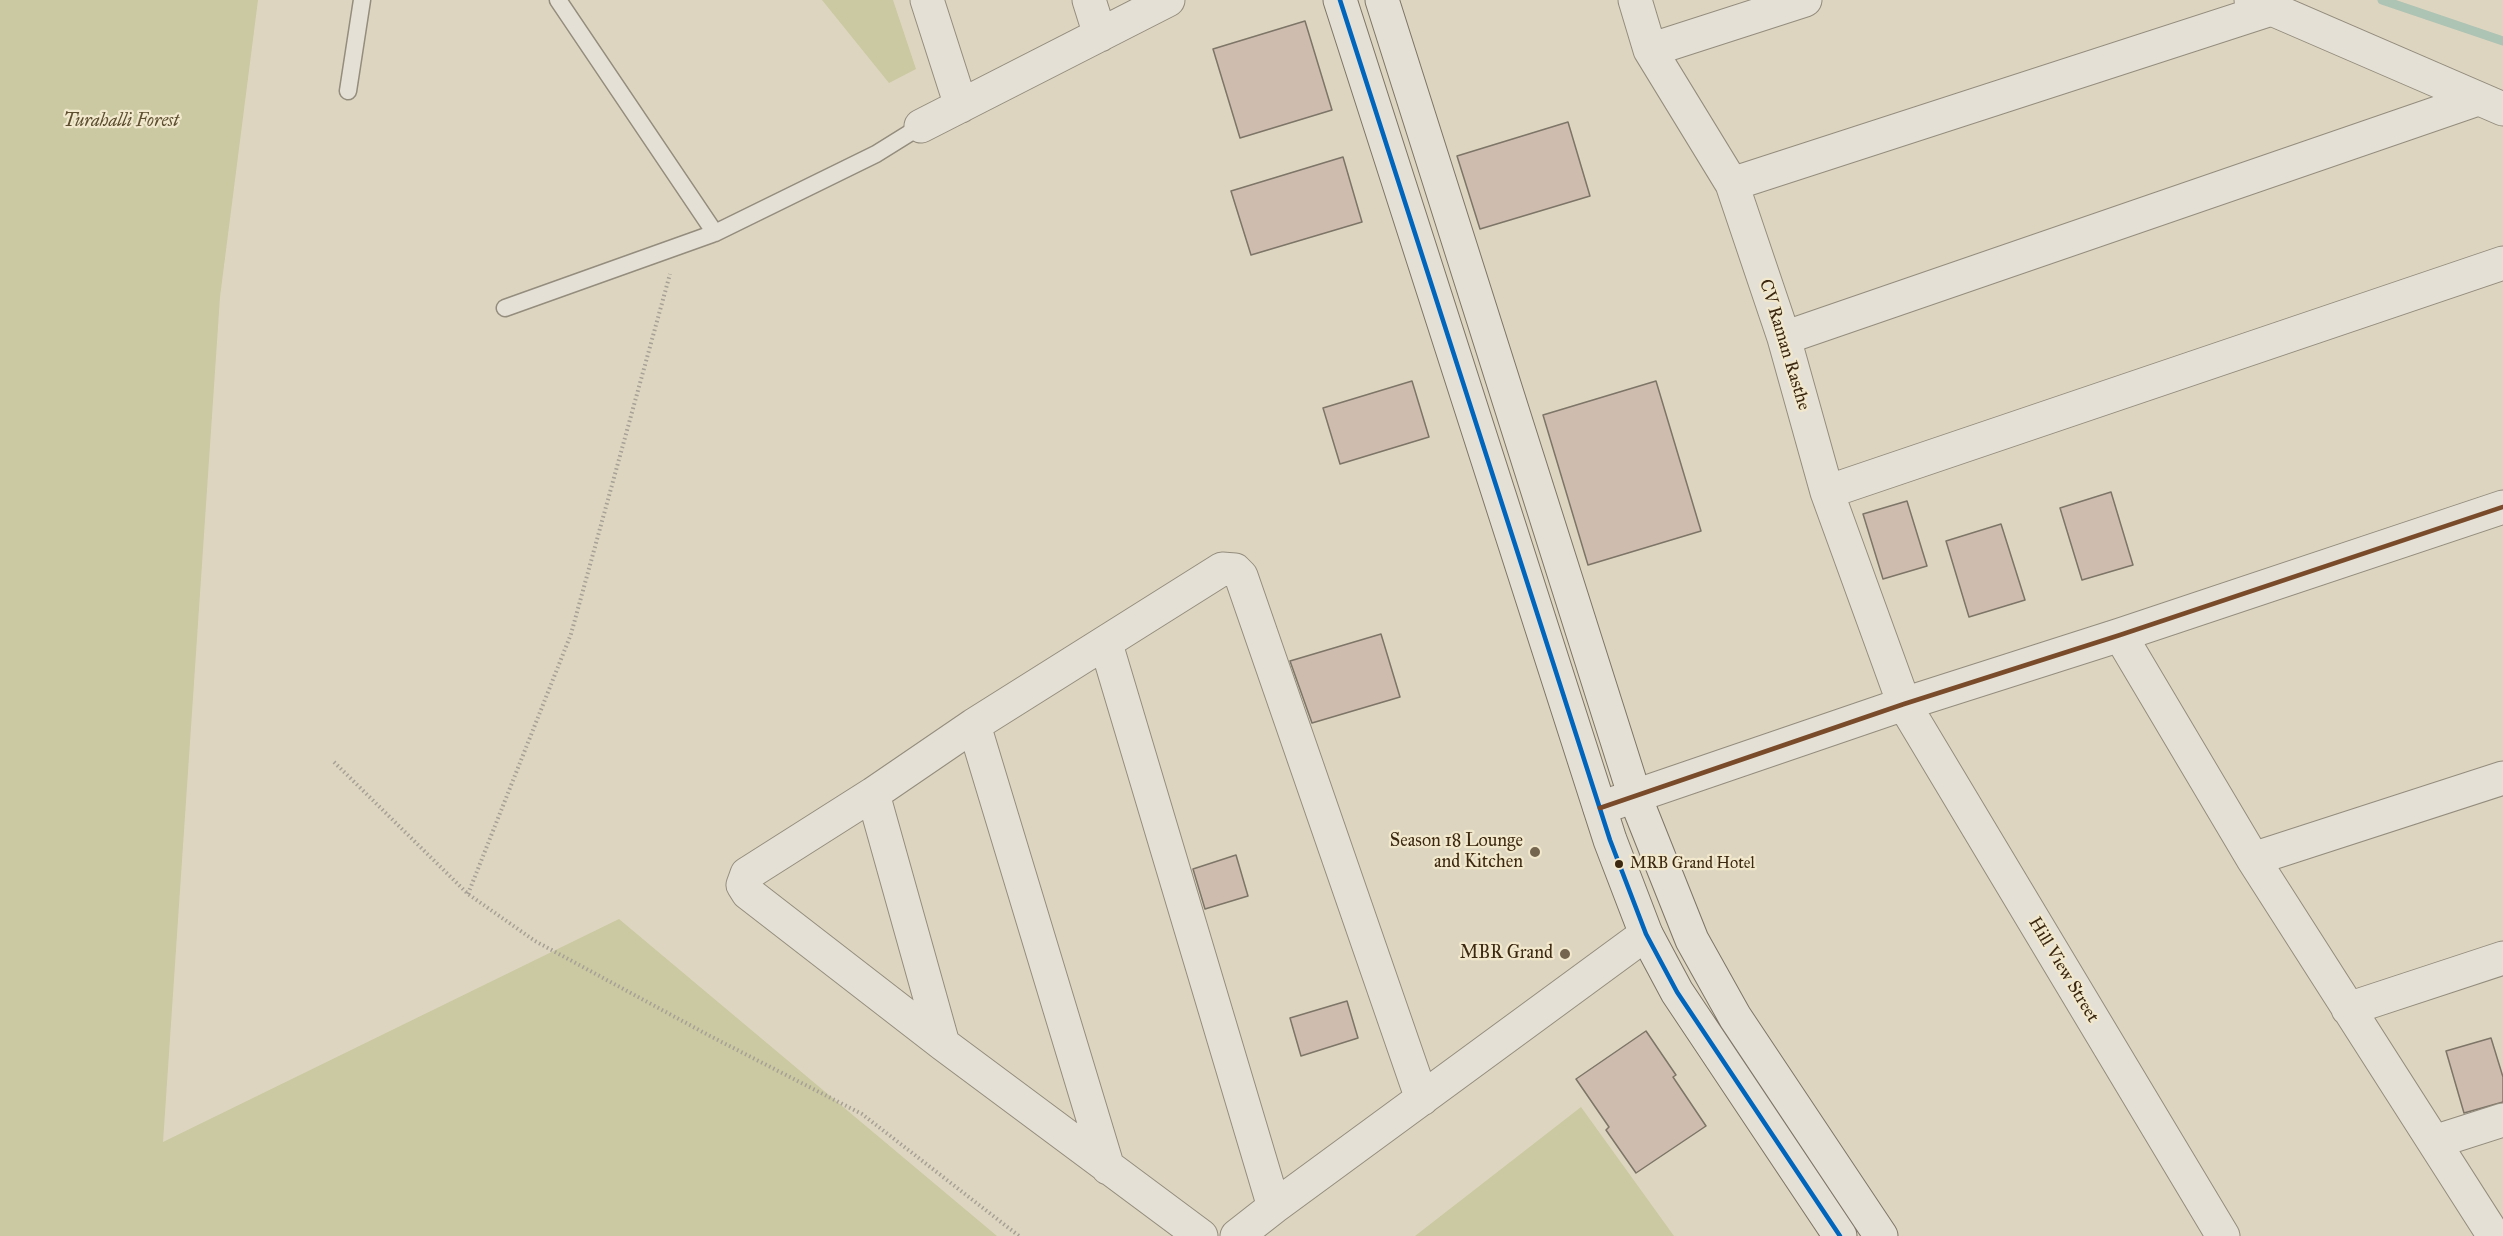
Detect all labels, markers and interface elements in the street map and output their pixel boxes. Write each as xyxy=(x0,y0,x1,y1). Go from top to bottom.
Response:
park label: Turahalli Forest xyxy=(63,111,179,133)
street label: CV Raman Rasthe xyxy=(1754,277,1814,413)
place label: Season 18 Lounge and Kitchen xyxy=(1390,831,1523,874)
marker: Season 18 Lounge and Kitchen xyxy=(1528,845,1542,859)
place label: MRB Grand Hotel xyxy=(1630,854,1755,874)
marker: MRB Grand Hotel xyxy=(1613,858,1625,870)
street label: Hill View Street xyxy=(2023,913,2103,1027)
place label: MBR Grand xyxy=(1460,943,1553,965)
marker: MBR Grand xyxy=(1558,947,1572,961)

